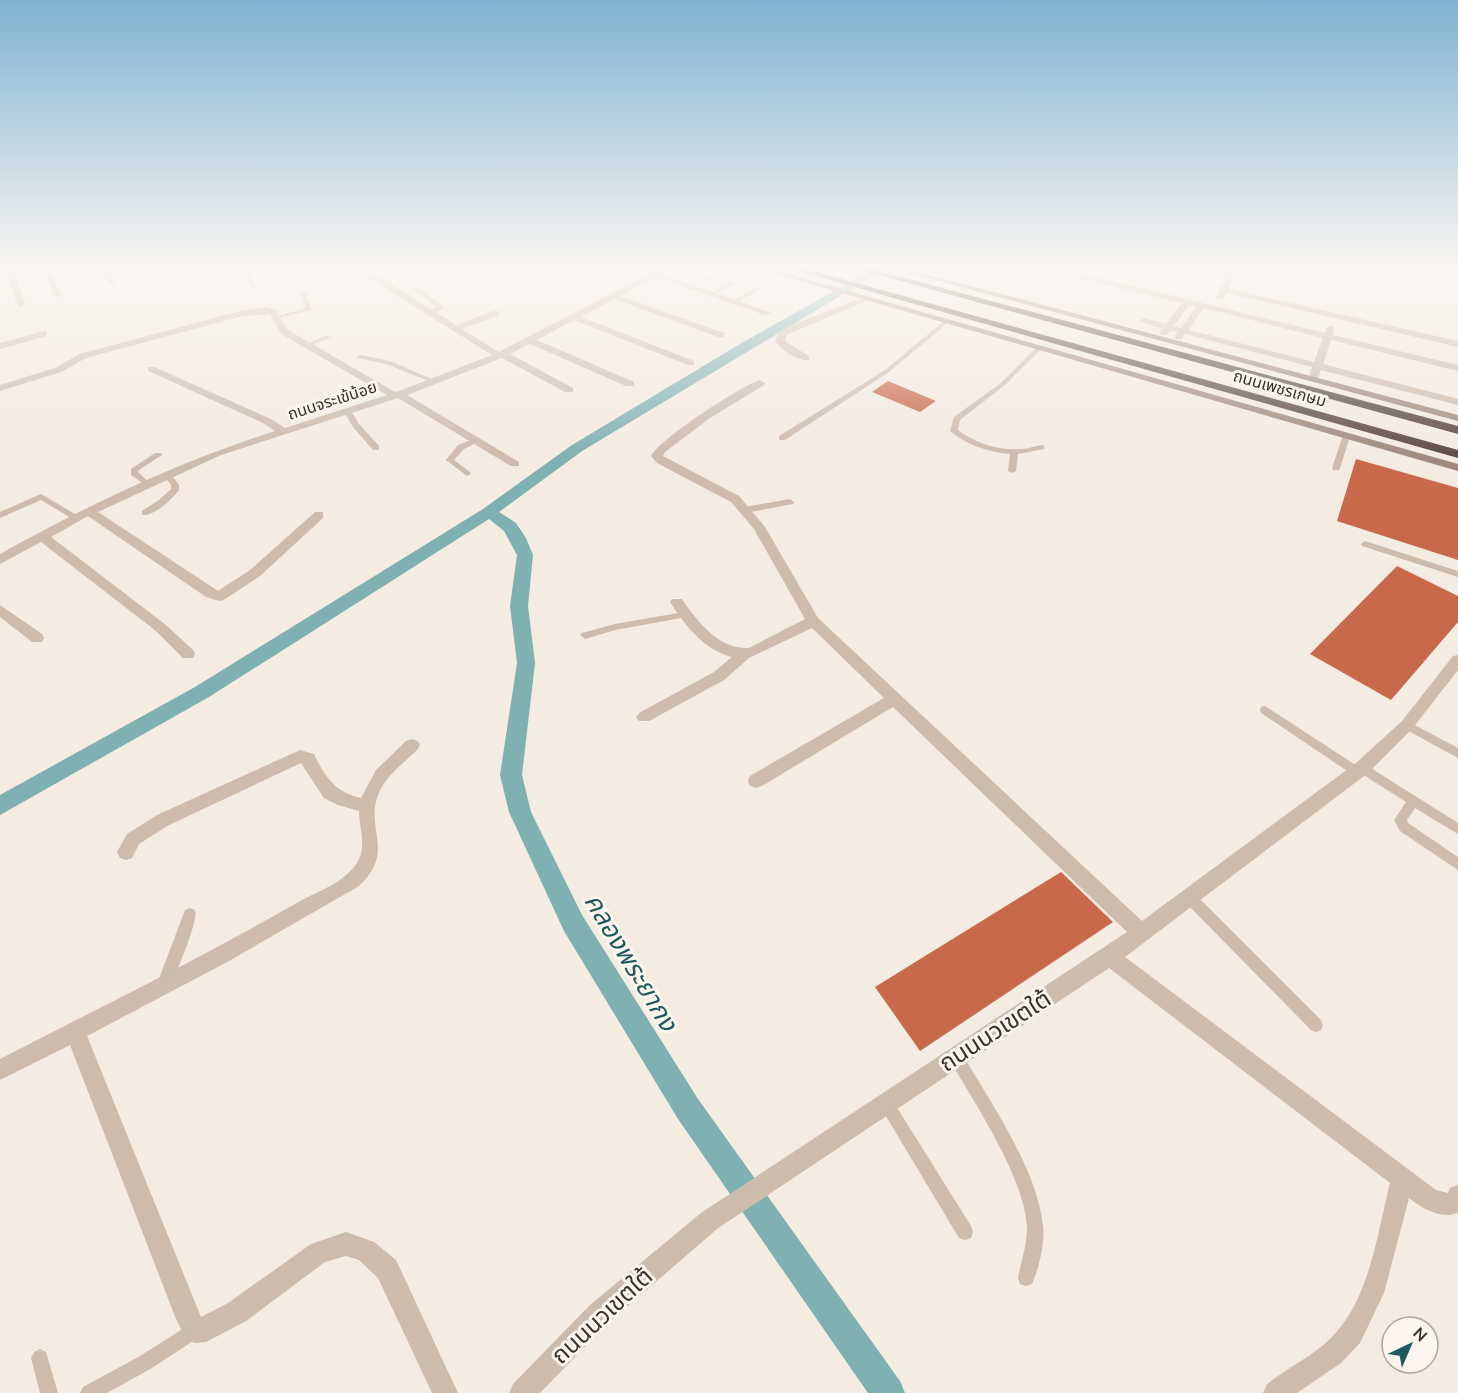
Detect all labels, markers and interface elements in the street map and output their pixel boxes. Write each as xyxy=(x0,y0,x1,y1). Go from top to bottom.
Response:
street label: ถนนเพชรเกษม xyxy=(1231,365,1329,413)
street label: ถนนจระเข้น้อย xyxy=(285,376,380,426)
water label: คลองพระยากง xyxy=(576,887,686,1039)
street label: ถนนนวเขตใต้ xyxy=(933,983,1057,1079)
street label: ถนนนวเขตใต้ xyxy=(544,1261,660,1371)
north arrow xyxy=(1380,1315,1440,1375)
text: N xyxy=(1408,1323,1432,1347)

